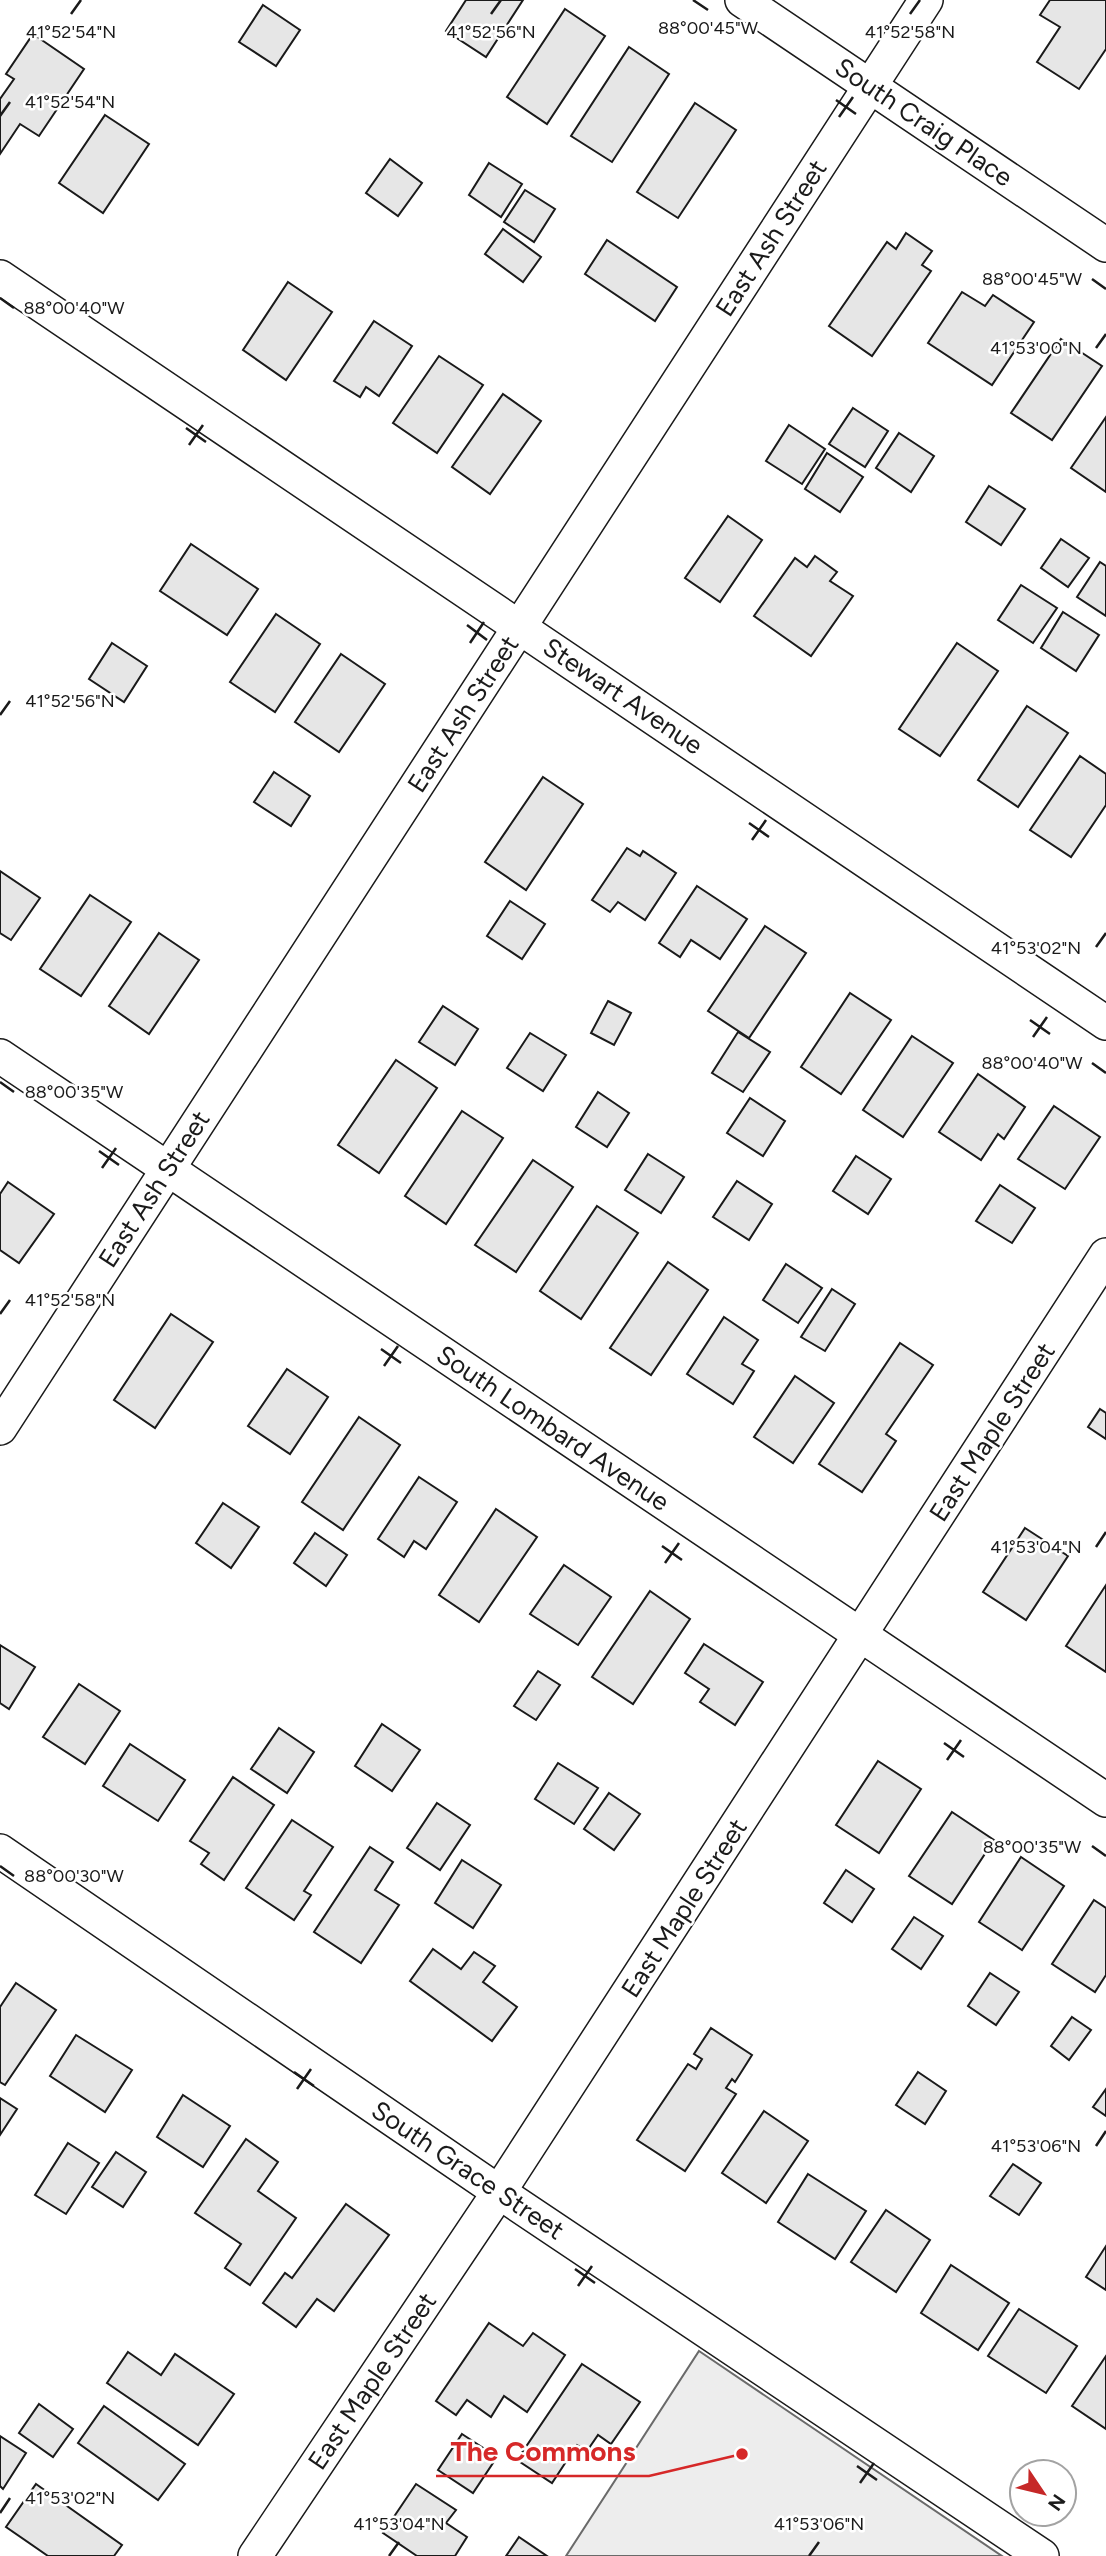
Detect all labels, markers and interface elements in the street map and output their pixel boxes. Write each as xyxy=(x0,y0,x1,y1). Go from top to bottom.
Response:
text: 88°00'45"W xyxy=(658,17,759,39)
text: 41°52'54"N xyxy=(26,21,116,43)
text: 41°52'56"N xyxy=(446,21,536,43)
text: 41°52'58"N xyxy=(865,21,955,43)
street label: South Craig Place xyxy=(829,51,1019,193)
text: 41°52'54"N xyxy=(25,91,115,113)
street label: East Ash Street xyxy=(708,153,834,322)
text: 88°00'45"W xyxy=(982,268,1083,290)
text: 88°00'40"W xyxy=(23,297,125,319)
text: 41°53'00"N xyxy=(990,337,1082,359)
street label: East Ash Street xyxy=(400,629,526,798)
street label: Stewart Avenue xyxy=(537,631,709,761)
text: 41°52'56"N xyxy=(25,690,115,712)
text: 41°53'02"N xyxy=(991,937,1081,959)
text: 88°00'40"W xyxy=(981,1052,1083,1074)
text: 88°00'35"W xyxy=(25,1081,124,1103)
street label: East Ash Street xyxy=(91,1104,217,1273)
text: 41°52'58"N xyxy=(25,1289,115,1311)
street label: East Maple Street xyxy=(922,1336,1062,1527)
street label: South Lombard Avenue xyxy=(431,1338,675,1518)
text: 41°53'04"N xyxy=(990,1536,1082,1558)
street label: East Maple Street xyxy=(614,1812,754,2003)
text: 88°00'35"W xyxy=(983,1836,1082,1858)
text: 88°00'30"W xyxy=(24,1865,125,1887)
street label: South Grace Street xyxy=(366,2094,571,2246)
text: 41°53'06"N xyxy=(991,2135,1081,2157)
street label: East Maple Street xyxy=(301,2286,443,2476)
callout: The Commons xyxy=(436,2427,649,2476)
text: The Commons xyxy=(450,2434,636,2468)
north arrow xyxy=(1008,2458,1078,2528)
text: 41°53'02"N xyxy=(25,2487,115,2509)
text: N xyxy=(1043,2490,1070,2515)
text: 41°53'04"N xyxy=(353,2513,445,2535)
text: 41°53'06"N xyxy=(774,2513,864,2535)

